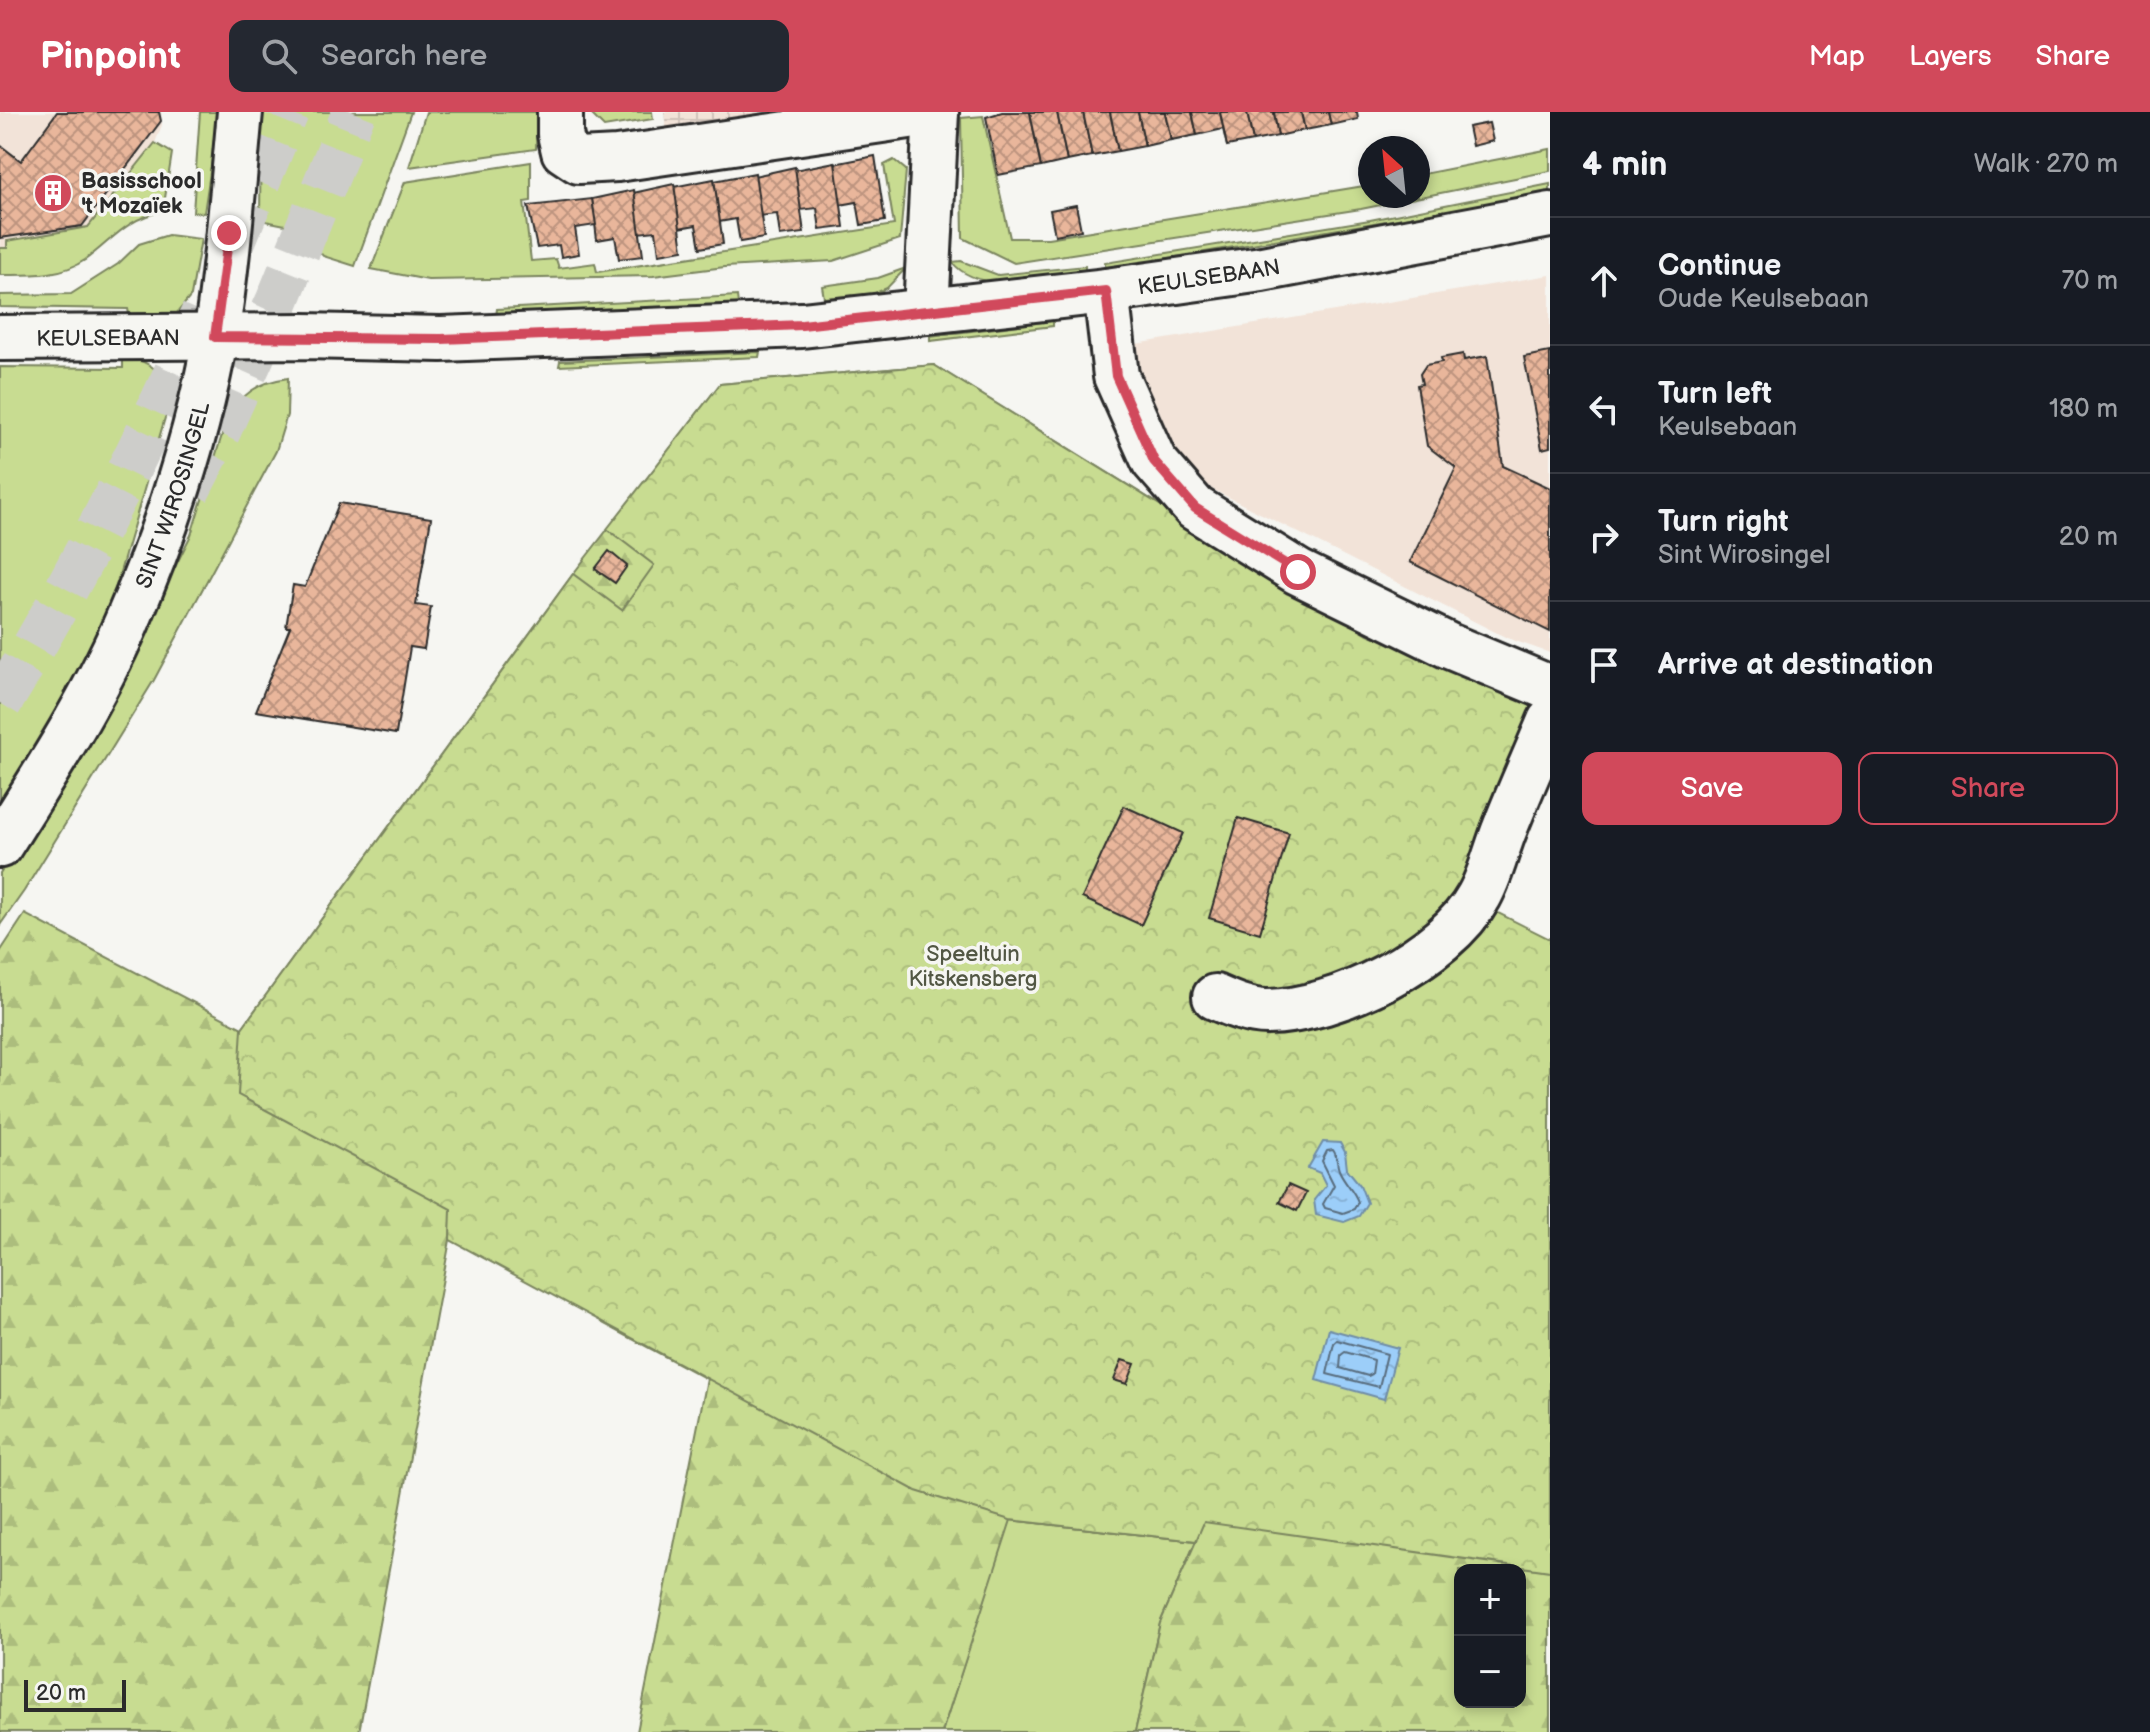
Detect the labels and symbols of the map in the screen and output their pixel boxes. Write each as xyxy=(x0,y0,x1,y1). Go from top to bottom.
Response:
north arrow xyxy=(1358,136,1430,208)
place label: Basisschool 't Mozaïek xyxy=(81,168,202,220)
building icon: Basisschool 't Mozaïek xyxy=(32,172,74,214)
route end xyxy=(211,215,247,251)
street label: KEULSEBAAN xyxy=(1136,254,1283,301)
street label: KEULSEBAAN xyxy=(36,325,180,353)
street label: SINT WIROSINGEL xyxy=(130,399,216,593)
route start xyxy=(1280,554,1316,590)
park label: Speeltuin Kitskensberg xyxy=(908,941,1038,993)
scale bar xyxy=(24,1676,126,1712)

